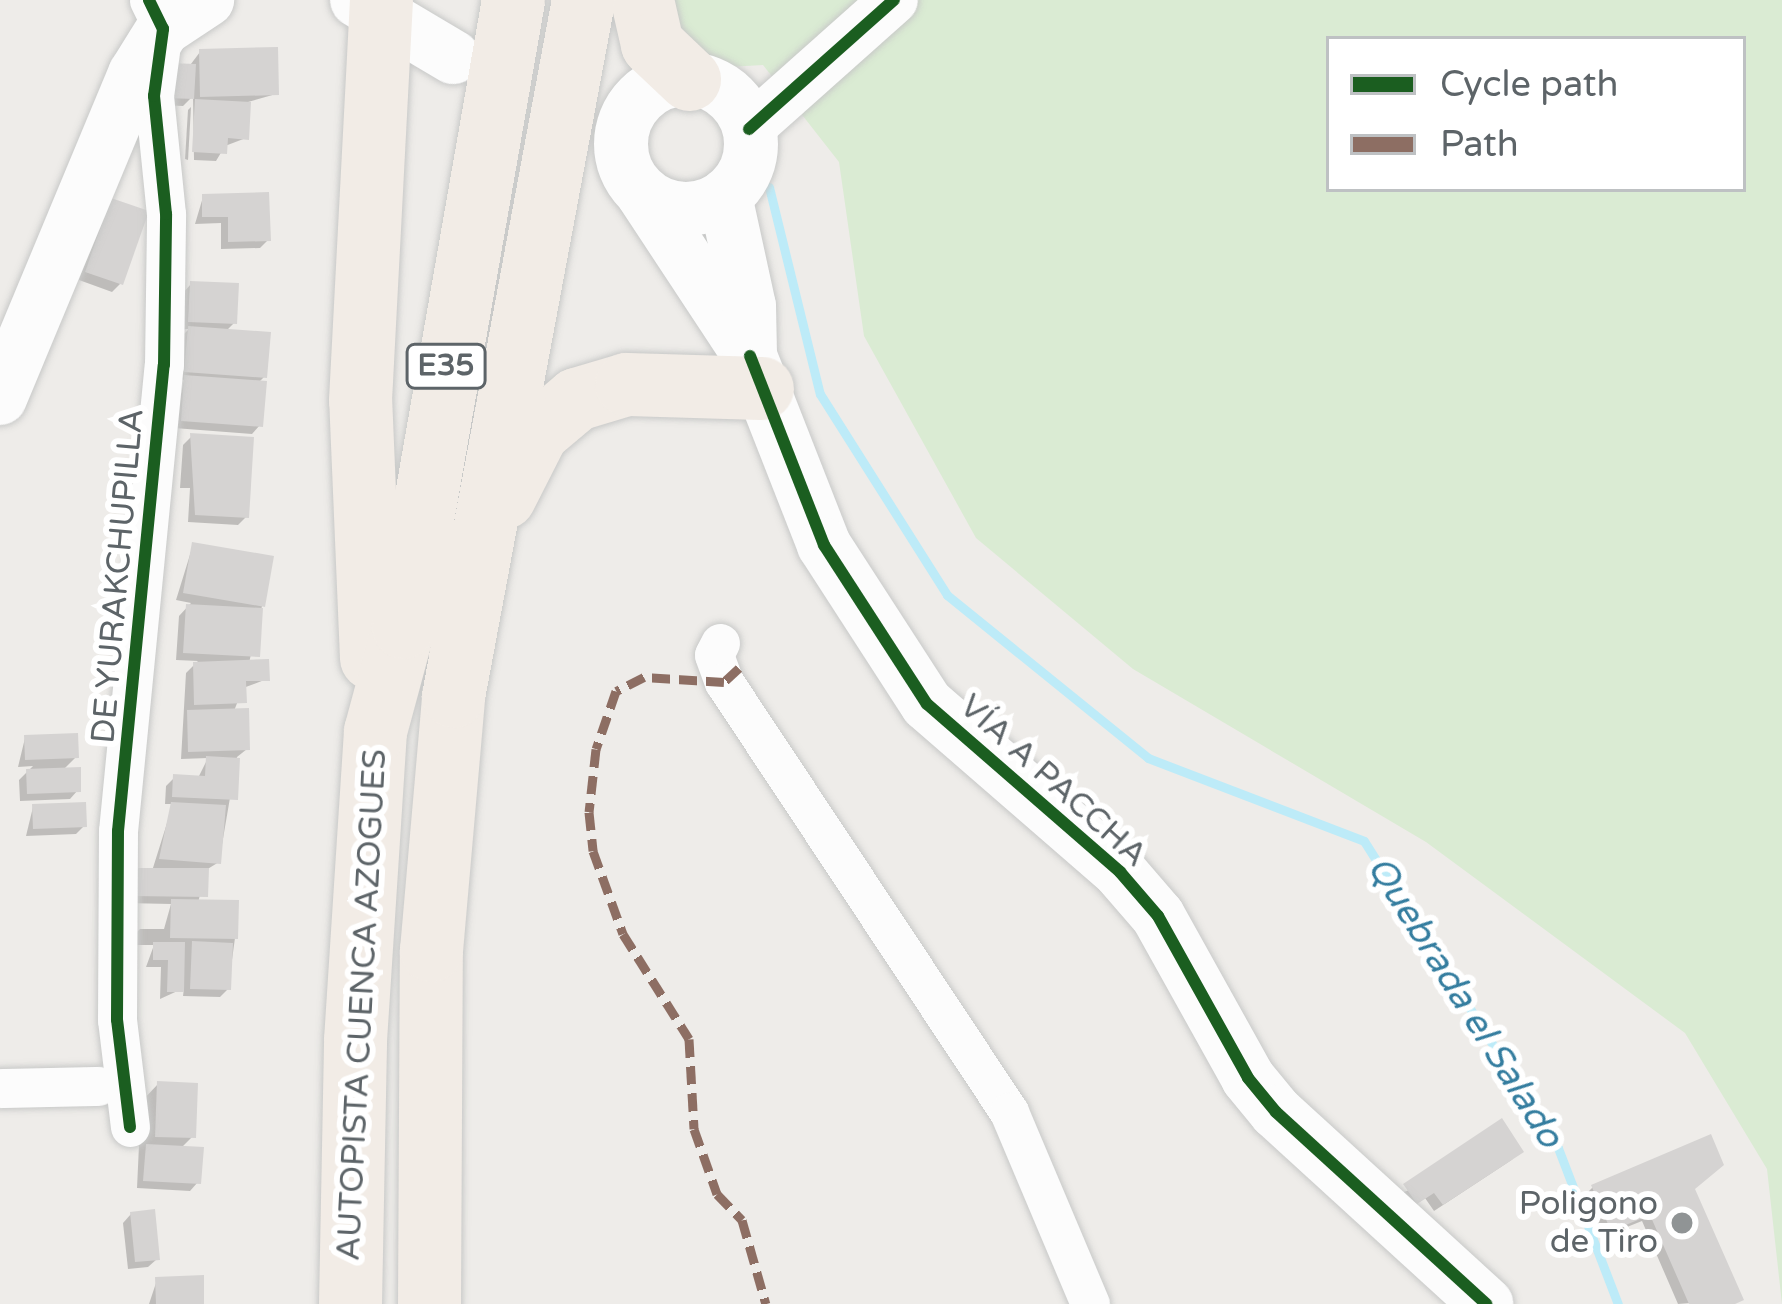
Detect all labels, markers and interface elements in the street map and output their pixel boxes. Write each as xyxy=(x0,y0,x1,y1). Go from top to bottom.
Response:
legend xyxy=(1326,36,1746,192)
text: Cycle path xyxy=(1440,63,1618,106)
text: Path xyxy=(1440,123,1519,166)
road number: E35 xyxy=(404,342,488,390)
street label: DE YURAKCHUPILLA xyxy=(84,407,152,745)
street label: VÍA A PACCHA xyxy=(951,687,1155,875)
street label: AUTOPISTA CUENCA AZOGUES xyxy=(329,748,395,1262)
water label: Quebrada el Salado xyxy=(1358,848,1572,1156)
place label: Poligono de Tiro xyxy=(1519,1184,1658,1262)
marker: Poligono de Tiro xyxy=(1669,1210,1695,1236)

